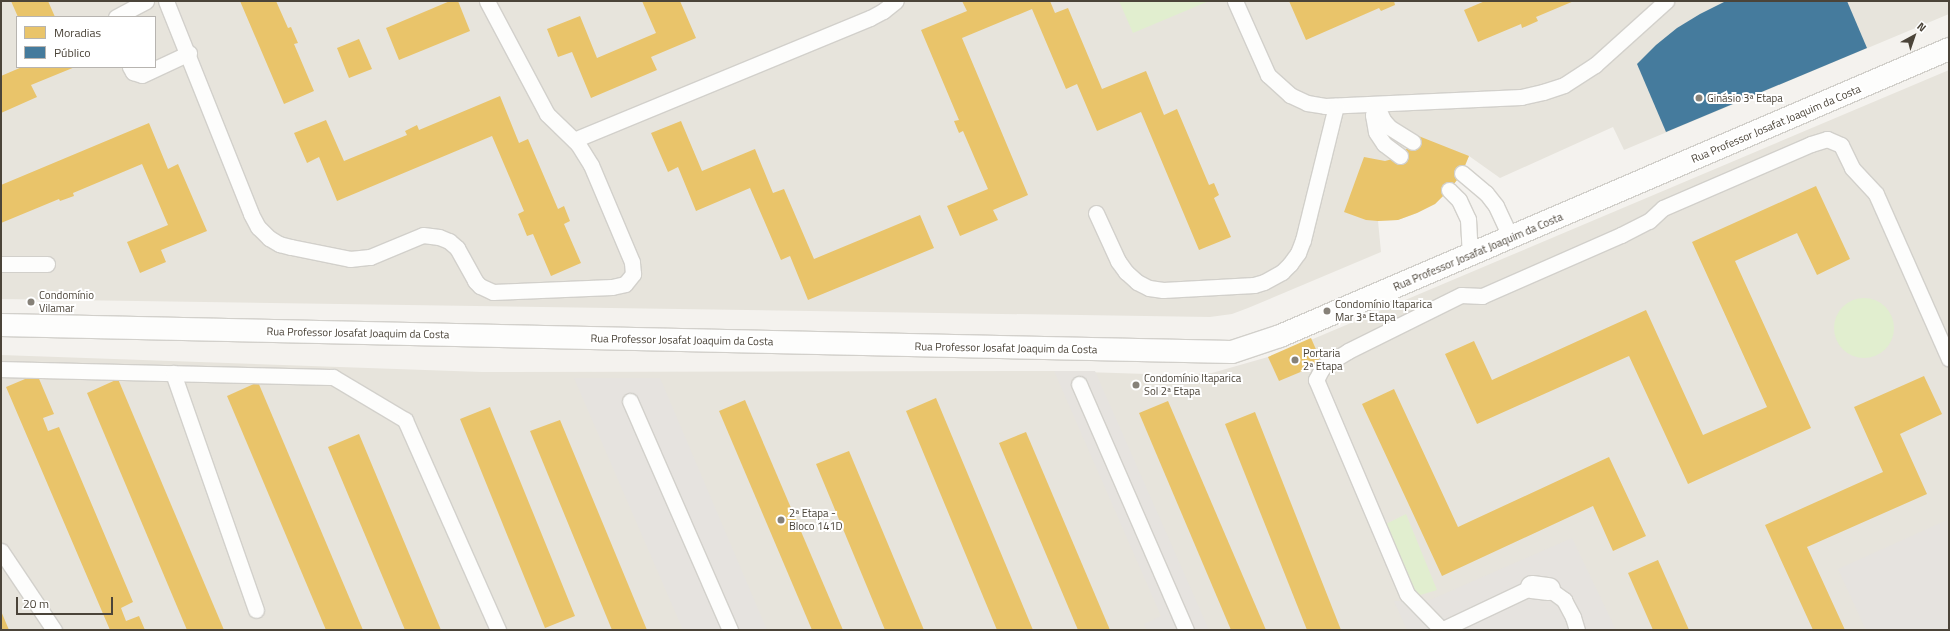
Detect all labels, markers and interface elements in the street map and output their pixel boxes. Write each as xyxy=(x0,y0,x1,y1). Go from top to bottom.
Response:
legend xyxy=(16,16,156,68)
north arrow xyxy=(1894,16,1934,56)
text: N xyxy=(1914,18,1930,35)
text: Moradias xyxy=(54,23,101,42)
text: Público xyxy=(54,43,91,62)
street label: Rua Professor Josafat Joaquim da Costa xyxy=(1689,82,1863,166)
place label: Ginásio 3ª Etapa xyxy=(1707,91,1783,105)
marker: Ginásio 3ª Etapa xyxy=(1694,93,1704,103)
street label: Rua Professor Josafat Joaquim da Costa xyxy=(1391,210,1565,294)
place label: Condomínio Vilamar xyxy=(39,289,94,315)
marker: Condomínio Vilamar xyxy=(26,297,36,307)
place label: Condomínio Itaparica Mar 3ª Etapa xyxy=(1335,298,1432,324)
marker: Condomínio Itaparica Mar 3ª Etapa xyxy=(1322,306,1332,316)
street label: Rua Professor Josafat Joaquim da Costa xyxy=(266,325,450,341)
street label: Rua Professor Josafat Joaquim da Costa xyxy=(590,332,774,348)
street label: Rua Professor Josafat Joaquim da Costa xyxy=(914,340,1098,356)
place label: Portaria 2ª Etapa xyxy=(1303,347,1343,373)
marker: Portaria 2ª Etapa xyxy=(1290,355,1300,365)
place label: Condomínio Itaparica Sol 2ª Etapa xyxy=(1144,372,1241,398)
marker: Condomínio Itaparica Sol 2ª Etapa xyxy=(1131,380,1141,390)
place label: 2ª Etapa - Bloco 141D xyxy=(789,507,843,533)
marker: 2ª Etapa - Bloco 141D xyxy=(776,515,786,525)
scale bar xyxy=(18,589,115,615)
text: 20 m xyxy=(23,594,49,613)

